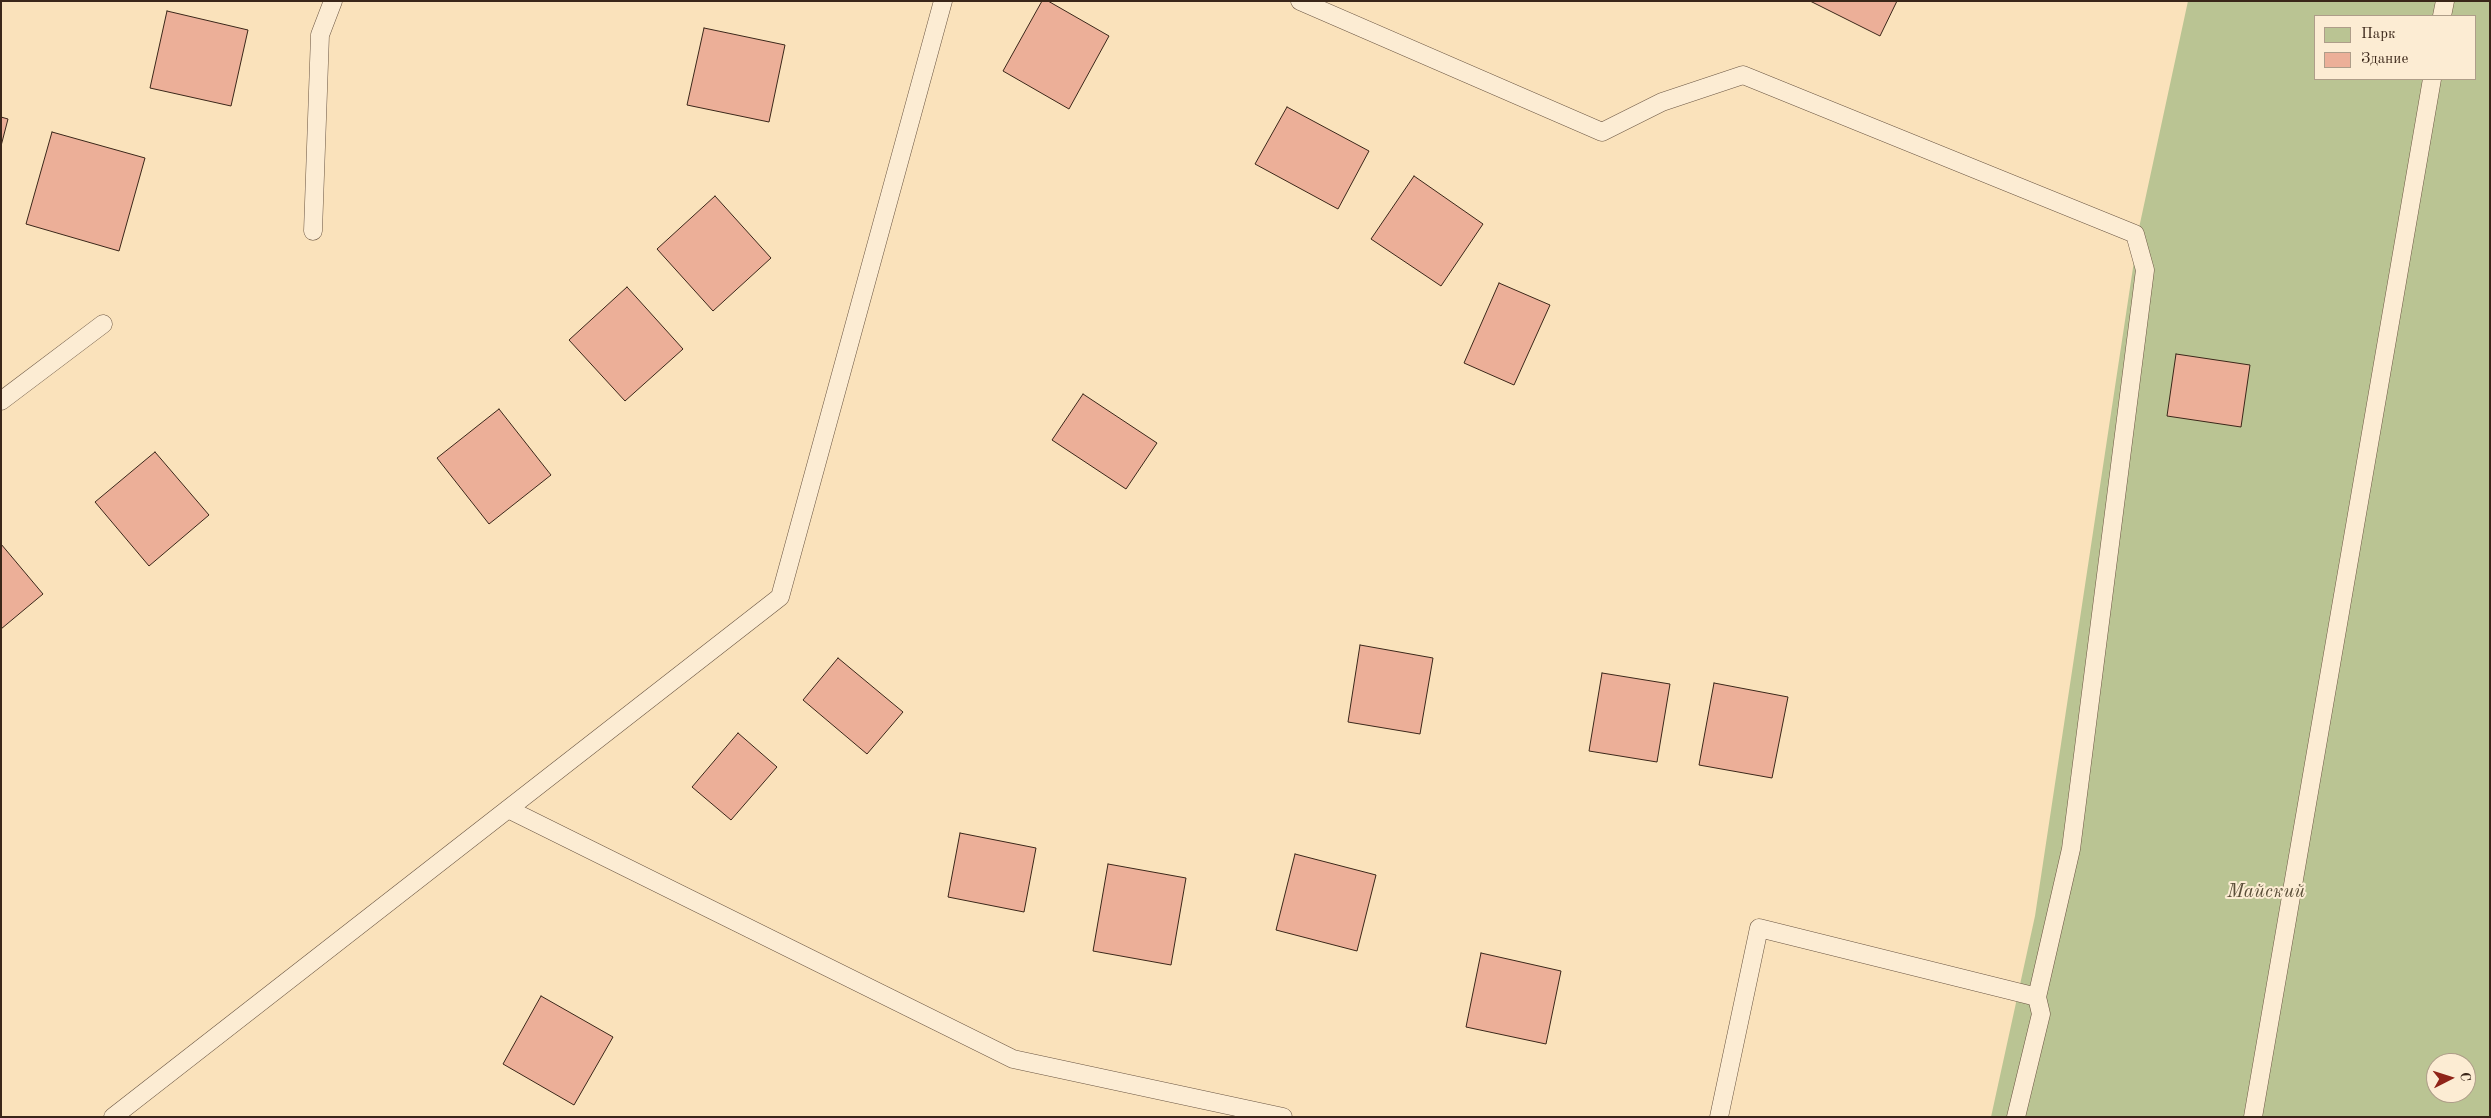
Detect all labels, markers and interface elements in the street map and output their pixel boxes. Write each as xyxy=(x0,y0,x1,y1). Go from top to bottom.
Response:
legend xyxy=(2314,15,2476,80)
text: Парк xyxy=(2361,27,2396,42)
text: Здание xyxy=(2361,52,2408,67)
park label: Майский xyxy=(2227,881,2305,903)
north arrow xyxy=(2426,1053,2476,1103)
text: С xyxy=(2458,1072,2472,1082)

